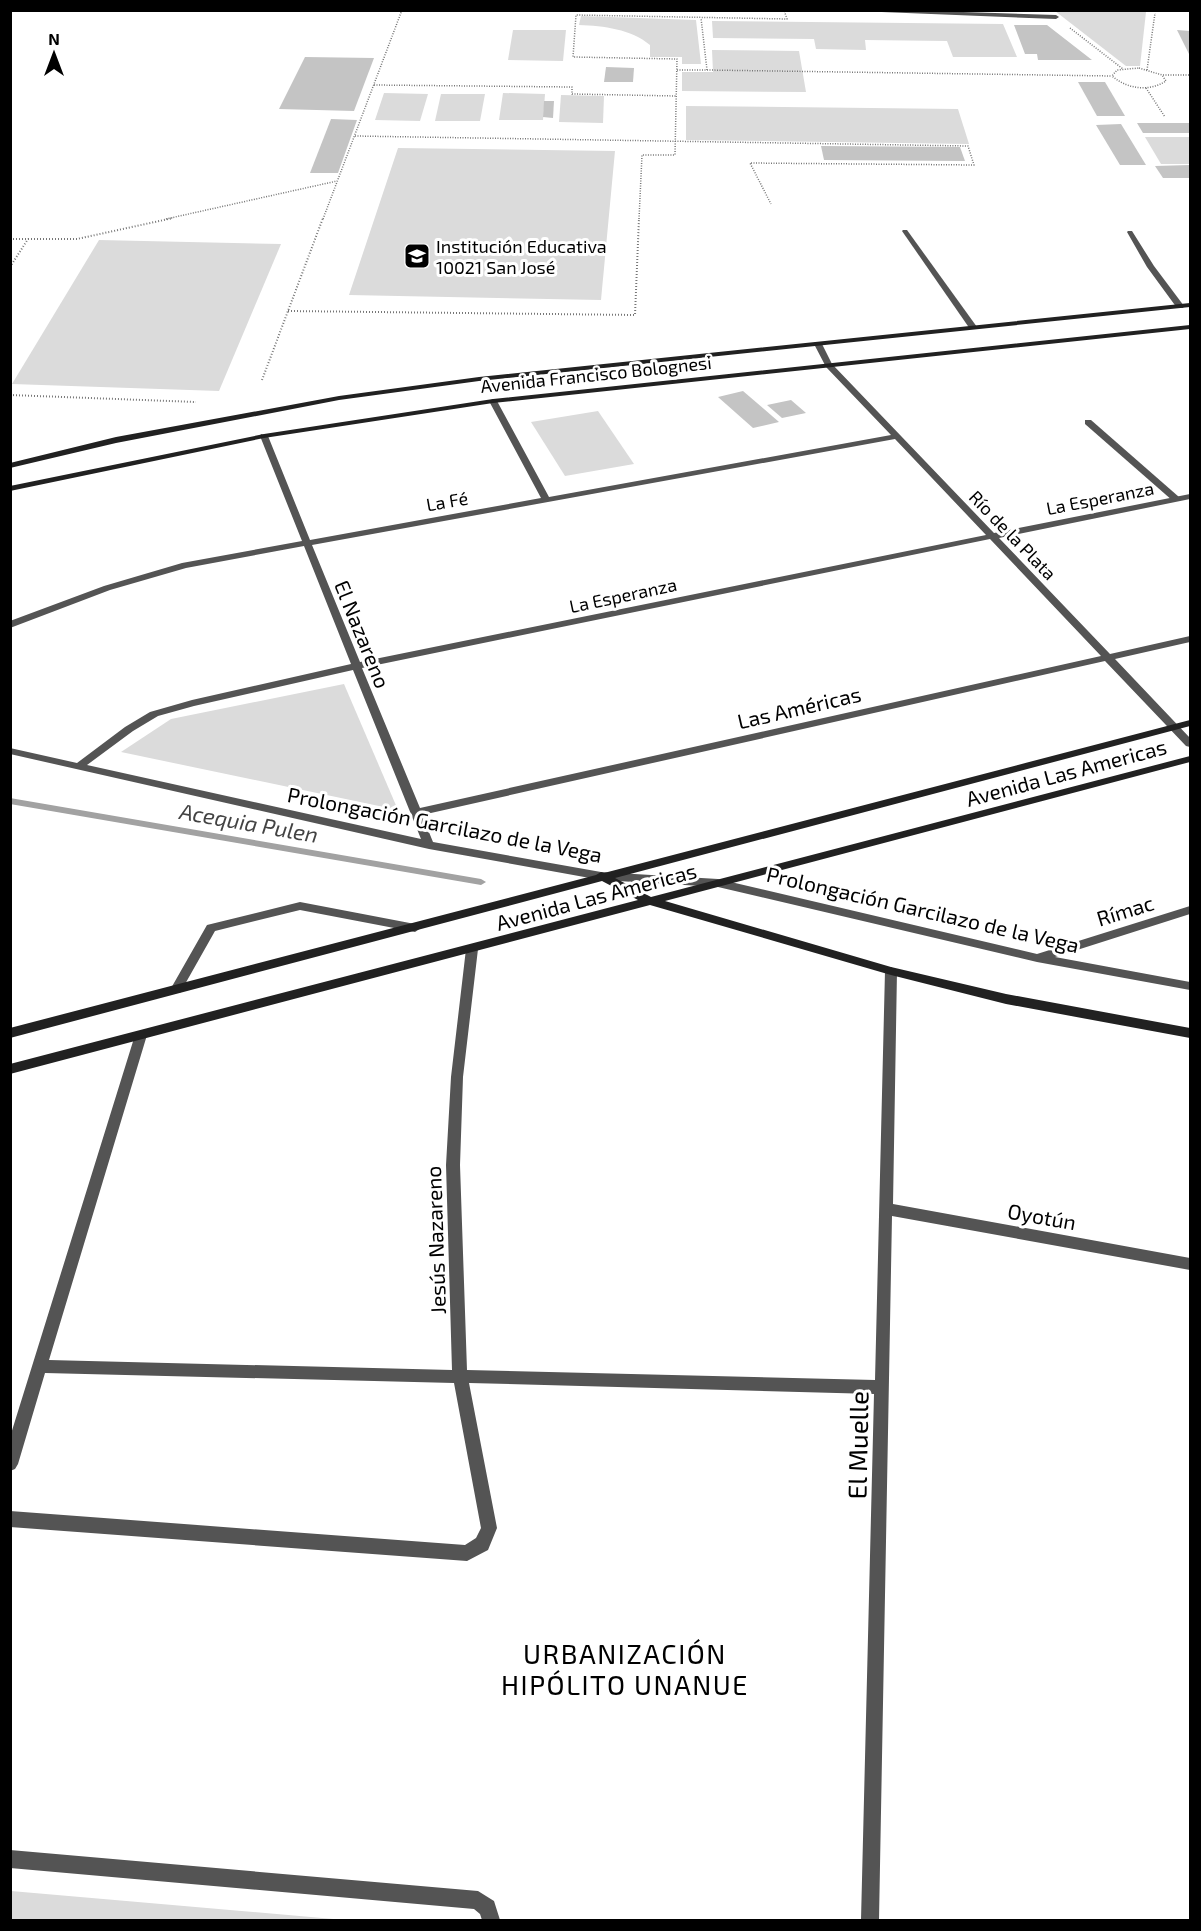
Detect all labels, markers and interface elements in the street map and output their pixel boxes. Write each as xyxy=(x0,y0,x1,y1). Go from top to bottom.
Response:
north arrow xyxy=(24,24,84,84)
text: N xyxy=(48,29,60,48)
place label: Institución Educativa 10021 San José xyxy=(436,235,607,278)
school or university icon: Institución Educativa 10021 San José xyxy=(402,241,432,271)
street label: Avenida Francisco Bolognesi xyxy=(479,351,713,397)
street label: La Esperanza xyxy=(1044,477,1156,519)
street label: Río de la Plata xyxy=(965,486,1061,584)
street label: La Fé xyxy=(424,487,470,515)
street label: La Esperanza xyxy=(567,573,679,617)
street label: El Nazareno xyxy=(330,576,396,692)
street label: Las Américas xyxy=(735,681,863,733)
street label: Avenida Las Americas xyxy=(963,733,1169,811)
street label: Prolongación Garcilazo de la Vega xyxy=(286,781,604,867)
water label: Acequia Pulen xyxy=(177,797,320,847)
street label: Avenida Las Americas xyxy=(493,857,699,935)
street label: Prolongación Garcilazo de la Vega xyxy=(764,861,1082,957)
street label: Rímac xyxy=(1093,890,1157,930)
street label: Jesús Nazareno xyxy=(420,1165,450,1315)
street label: Oyotún xyxy=(1006,1198,1078,1234)
street label: El Muelle xyxy=(841,1391,873,1499)
district label: URBANIZACIÓN HIPÓLITO UNANUE xyxy=(501,1637,749,1700)

